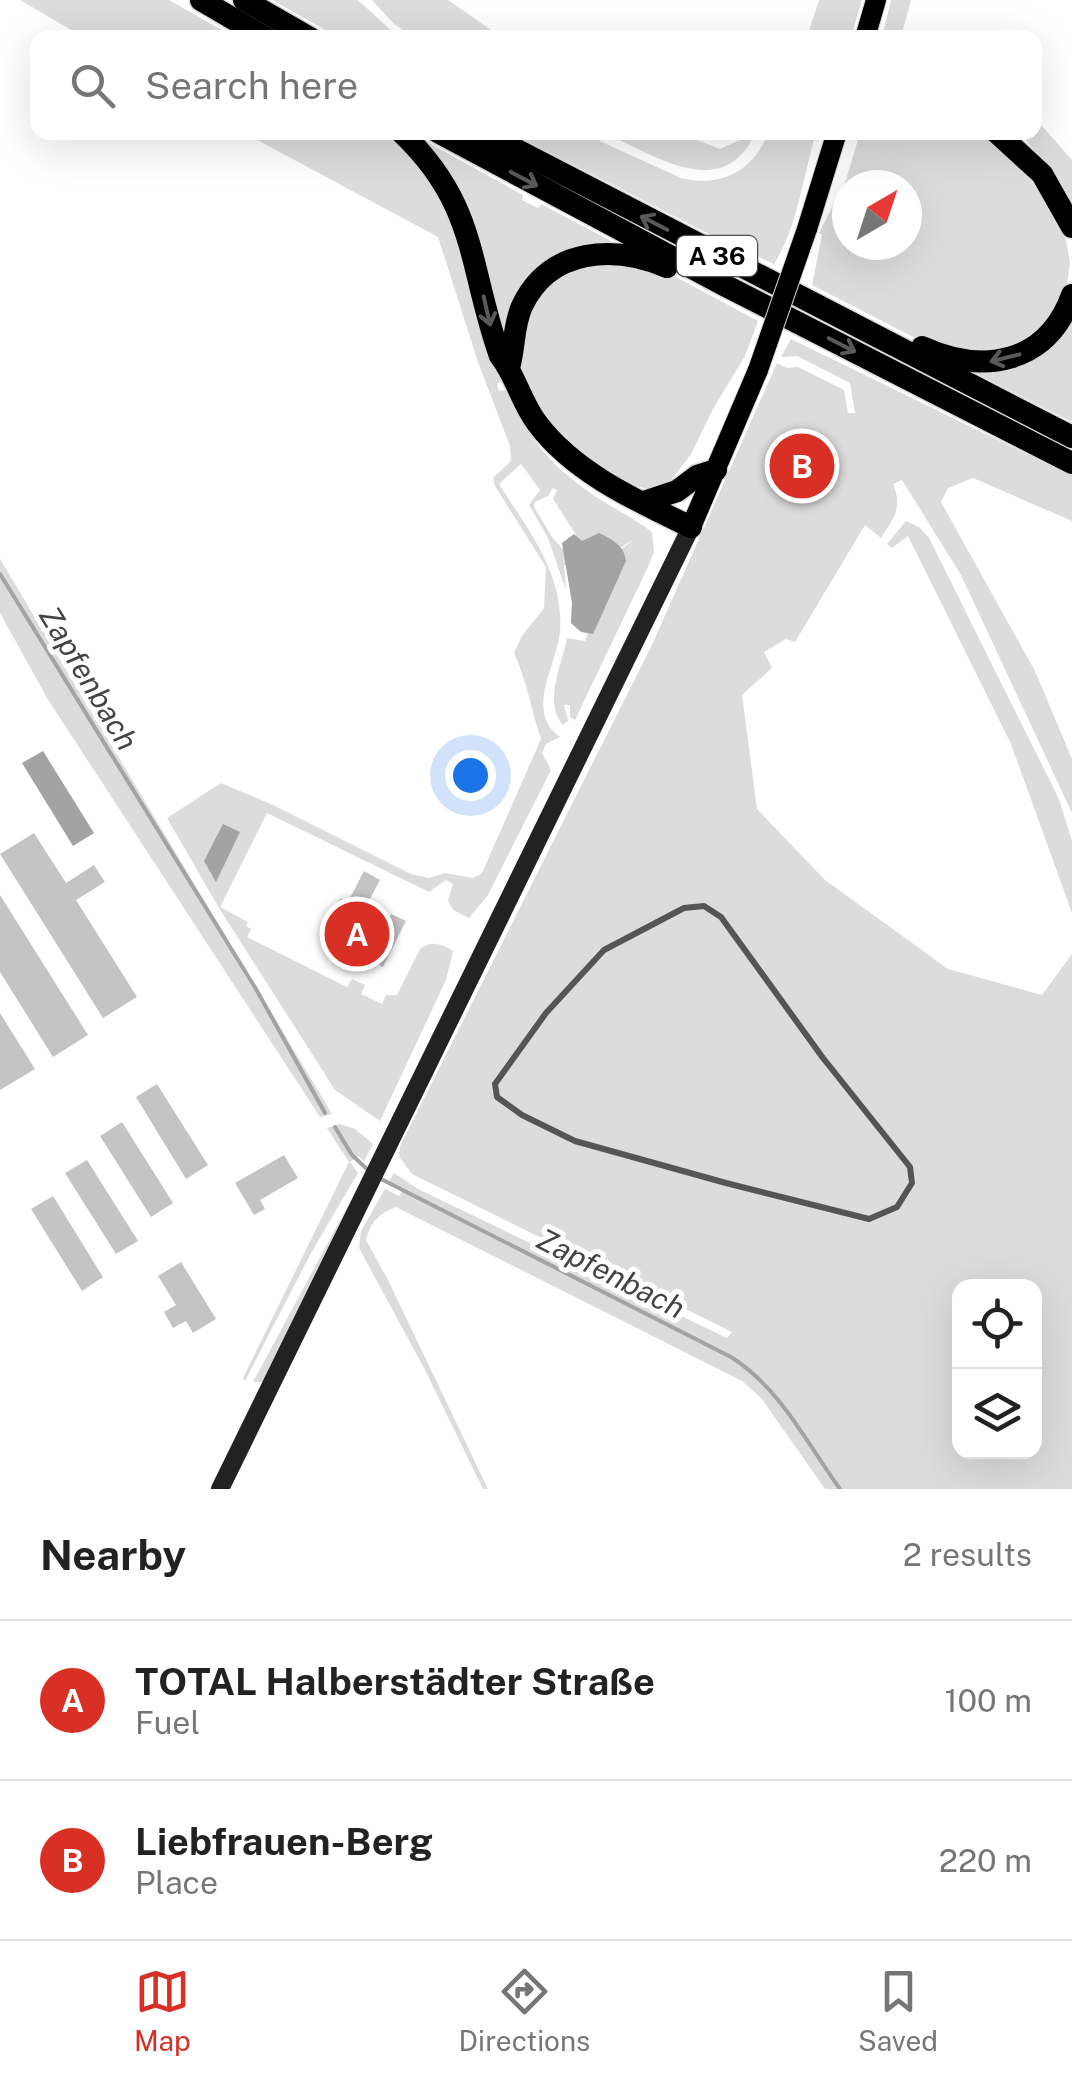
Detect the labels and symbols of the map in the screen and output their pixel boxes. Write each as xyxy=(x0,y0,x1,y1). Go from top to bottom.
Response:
one-way arrow xyxy=(509,169,538,189)
north arrow xyxy=(832,170,922,260)
one-way arrow xyxy=(640,213,670,232)
road number: A 36 xyxy=(677,236,757,276)
one-way arrow xyxy=(479,294,497,326)
one-way arrow xyxy=(827,336,857,355)
one-way arrow xyxy=(990,350,1022,368)
pin: B xyxy=(770,428,834,504)
water label: Zapfenbach xyxy=(32,600,146,756)
your location xyxy=(445,750,496,801)
pin: A xyxy=(324,896,390,972)
water label: Zapfenbach xyxy=(531,1220,691,1326)

